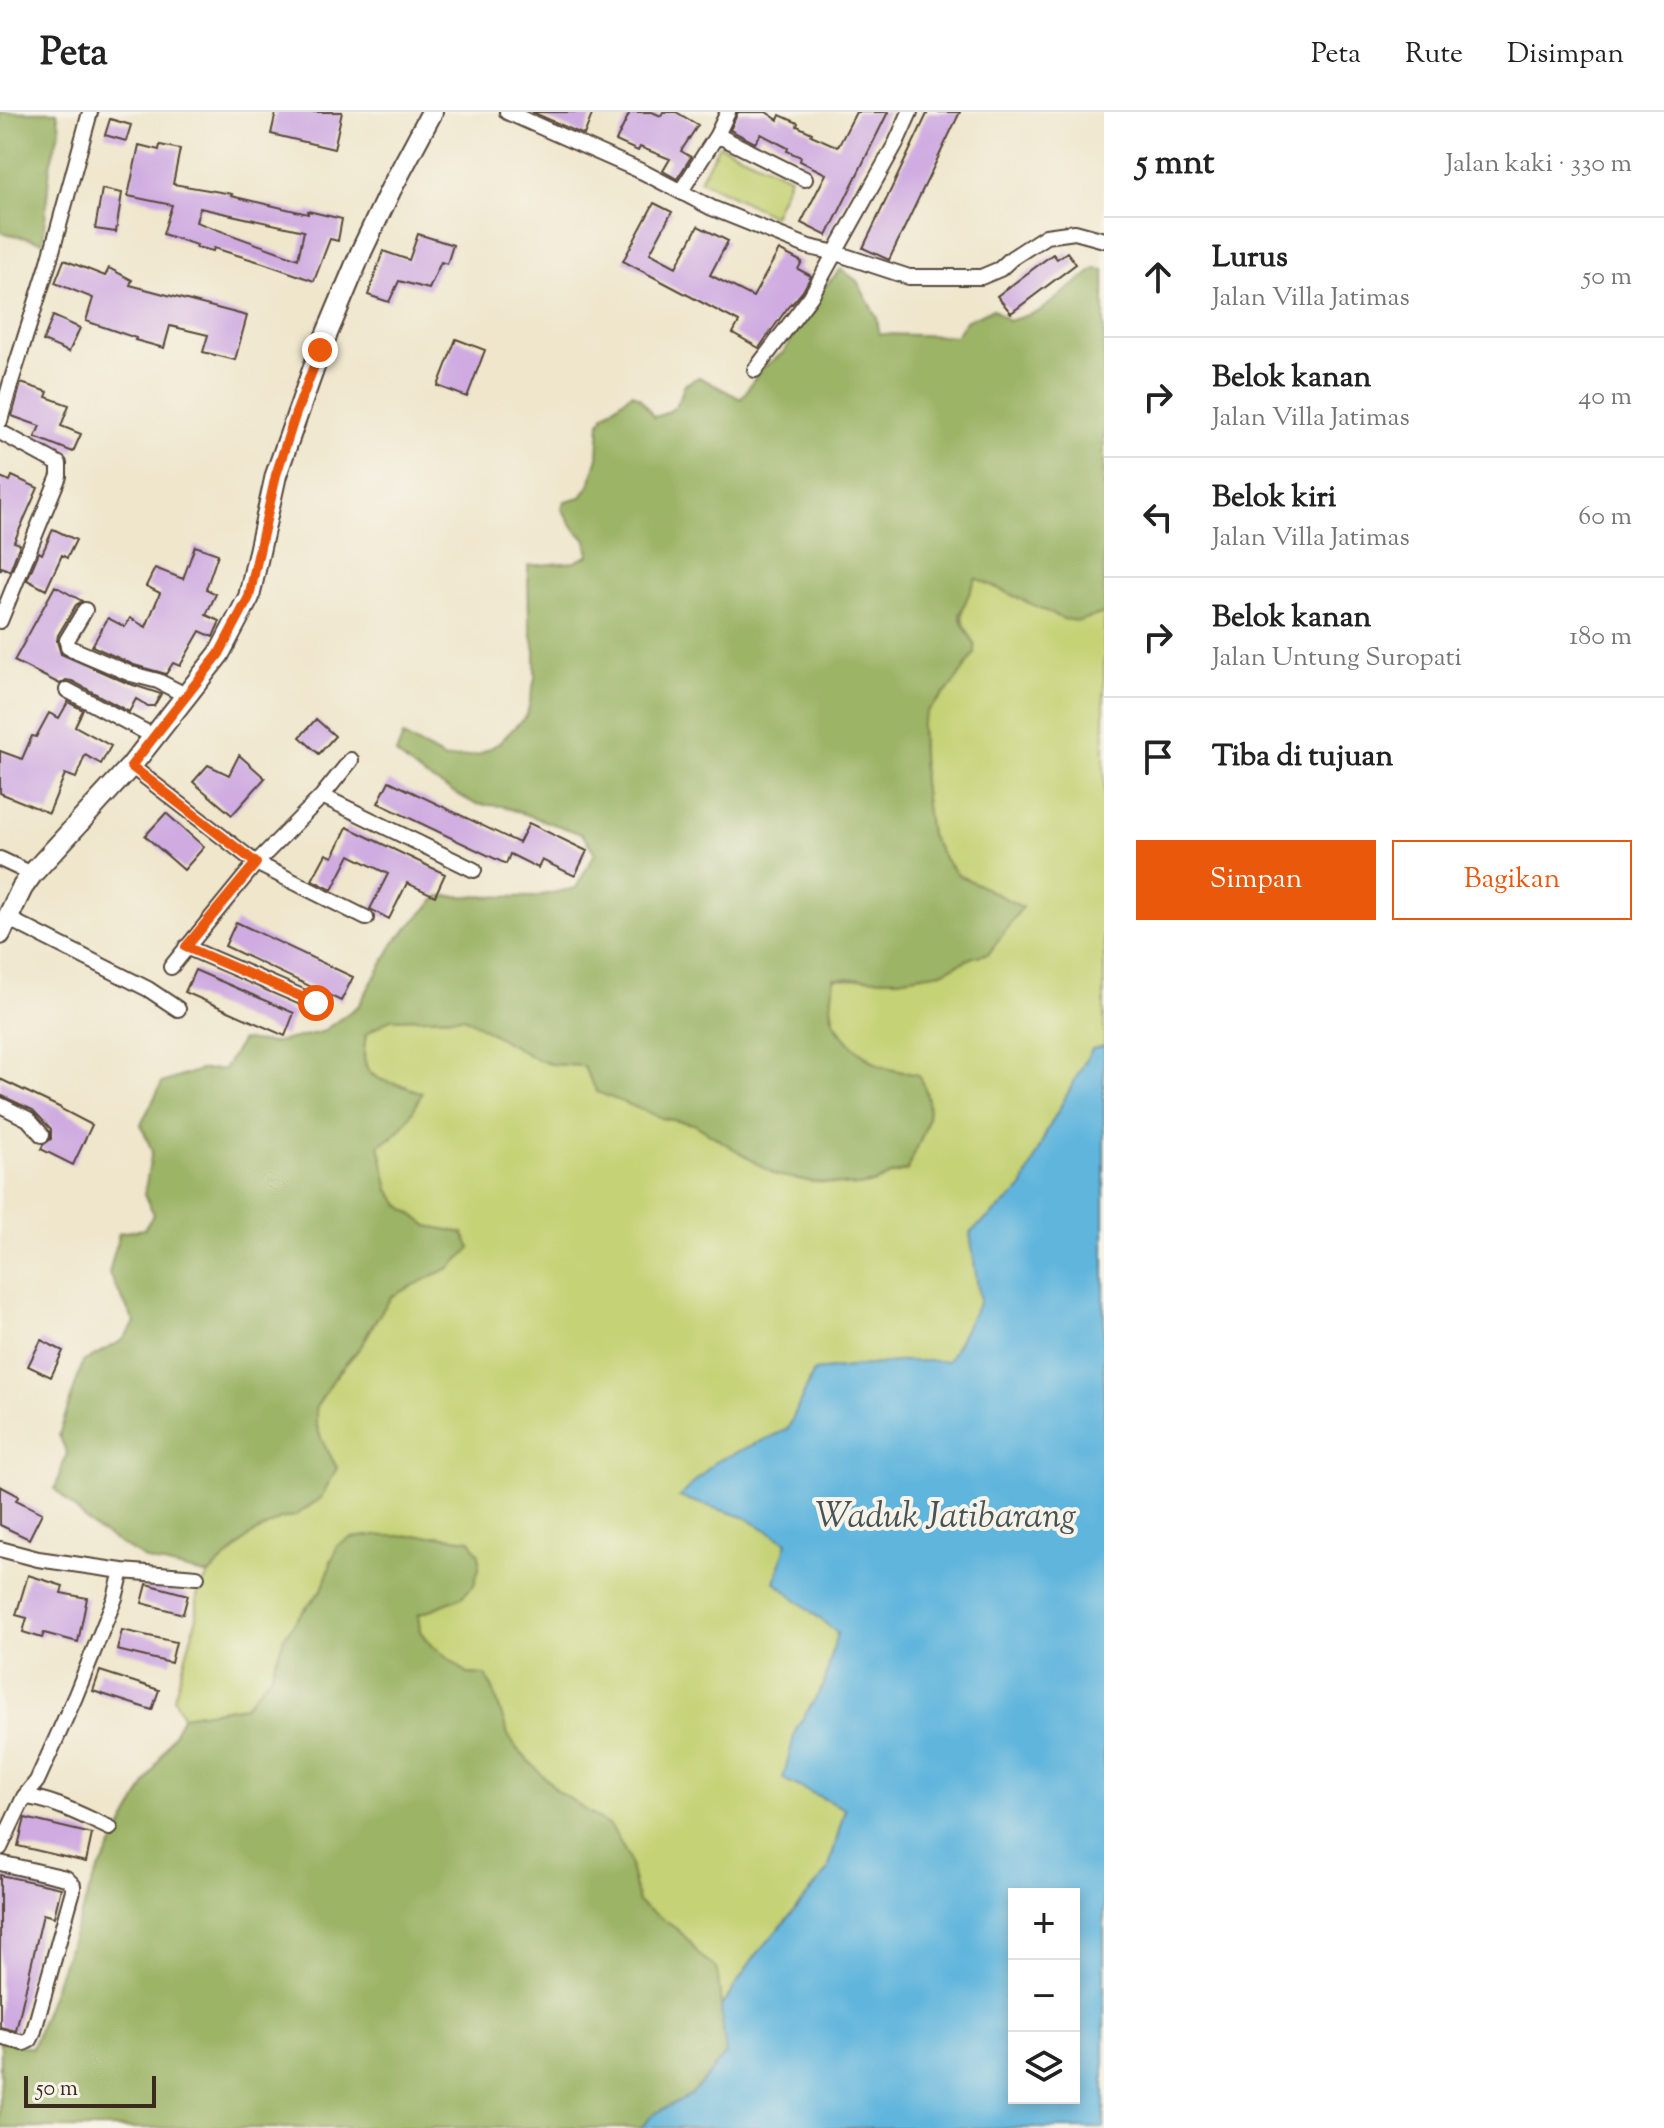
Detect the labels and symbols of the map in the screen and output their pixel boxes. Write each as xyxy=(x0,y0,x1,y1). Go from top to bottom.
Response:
route end xyxy=(302,332,338,368)
route start xyxy=(298,985,334,1021)
water label: Waduk Jatibarang xyxy=(815,1492,1077,1544)
scale bar xyxy=(24,2072,156,2108)

